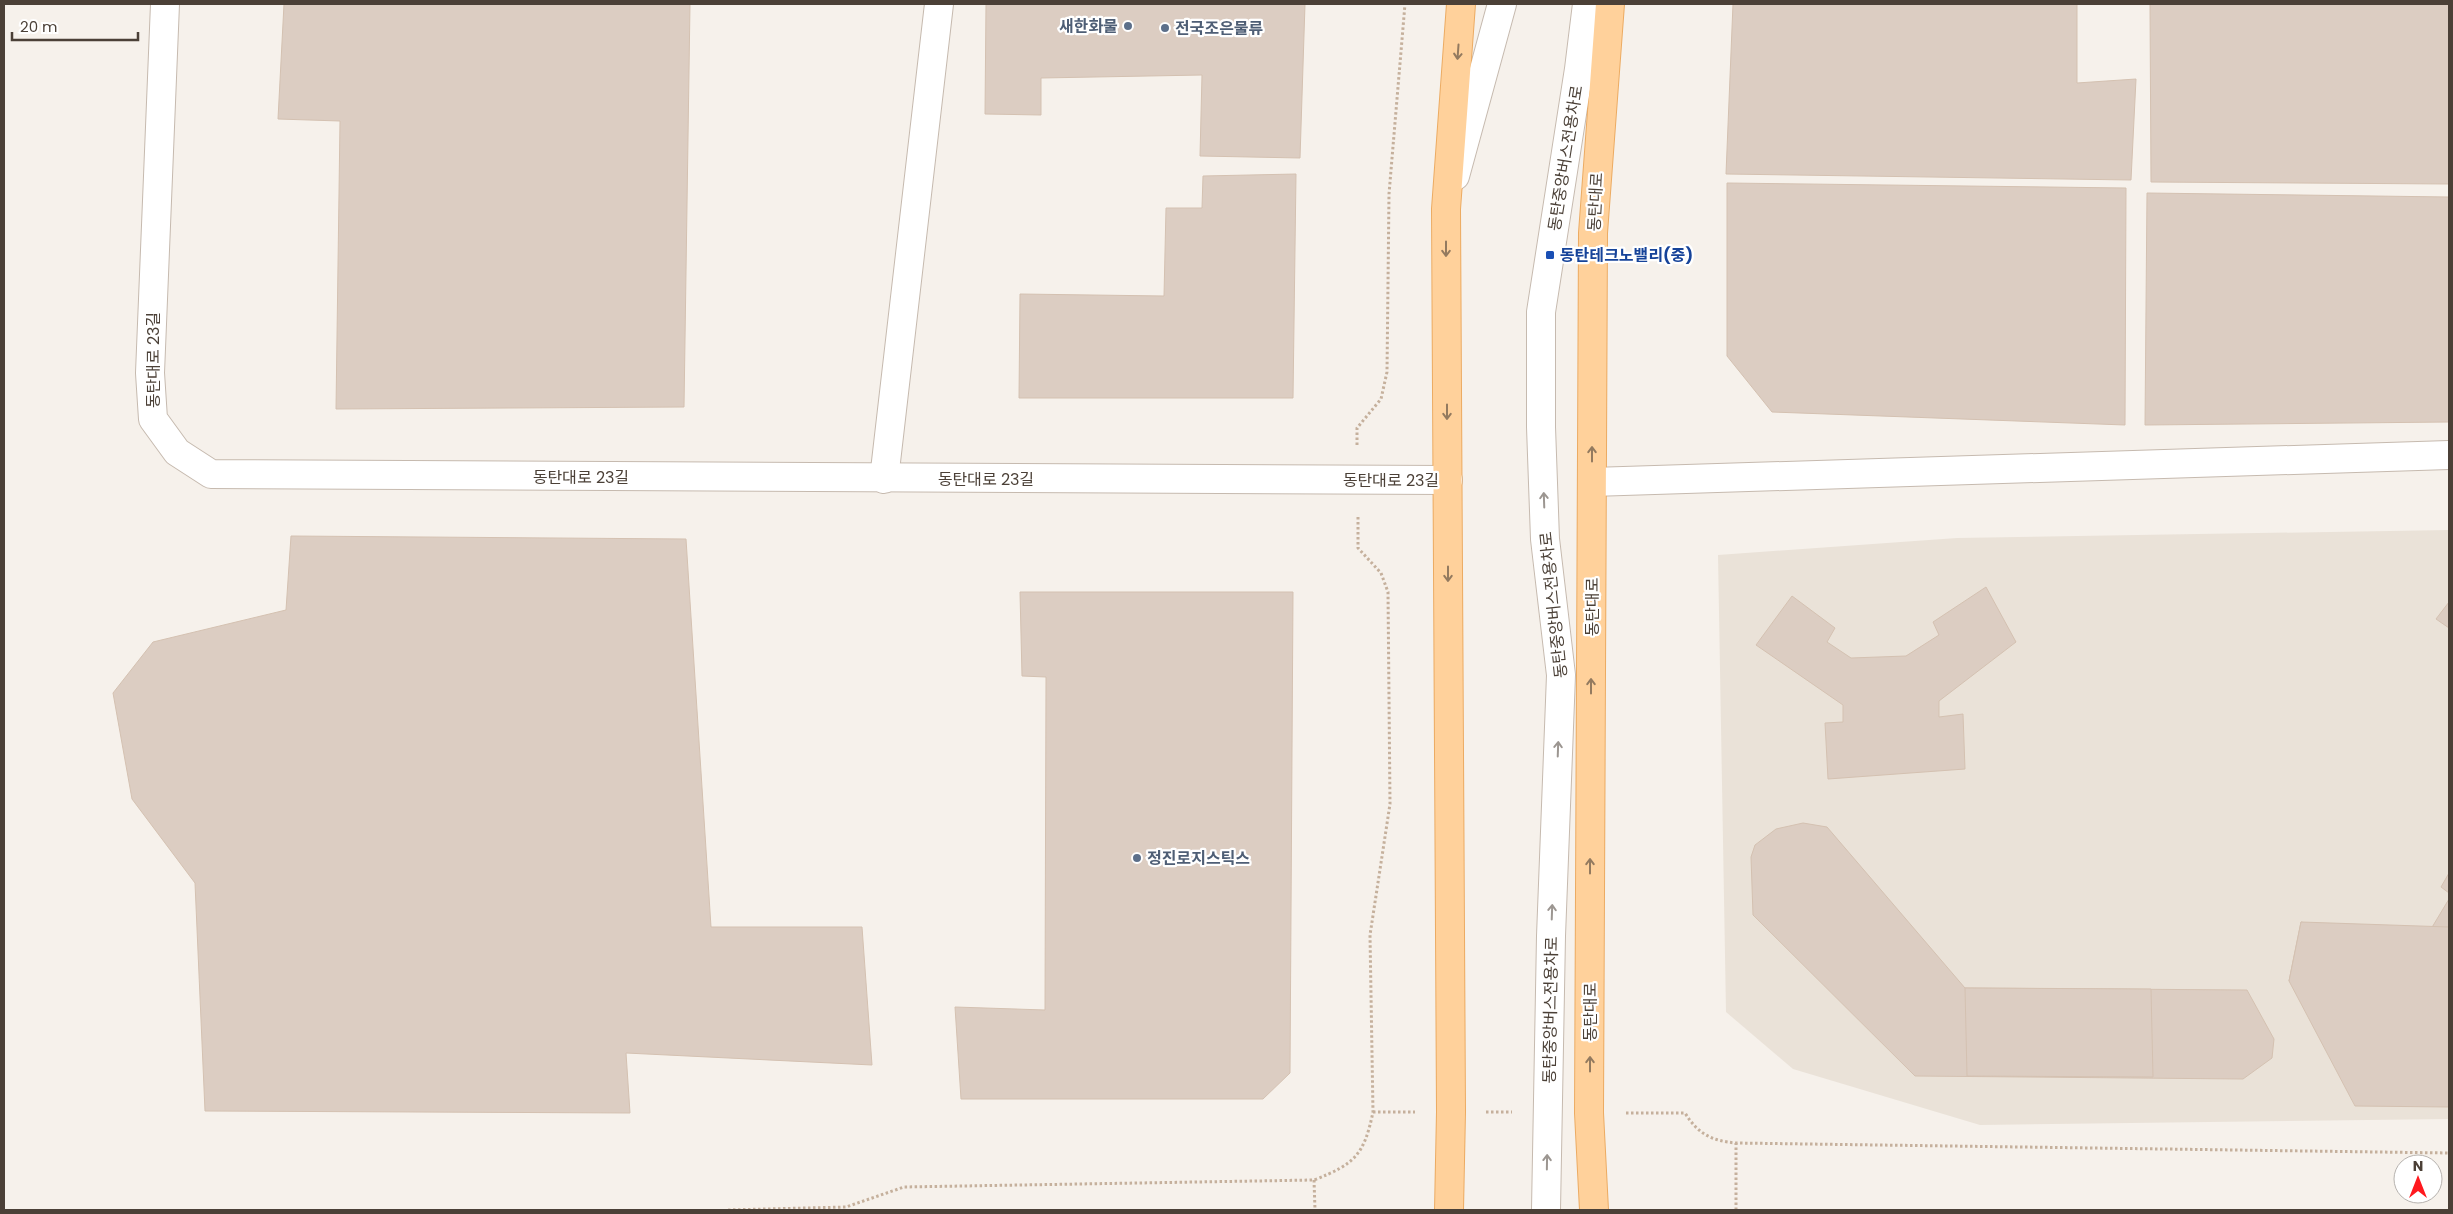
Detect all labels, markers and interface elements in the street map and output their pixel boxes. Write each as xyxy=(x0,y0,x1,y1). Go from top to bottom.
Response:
scale bar xyxy=(12,10,139,42)
place label: 새한화물 xyxy=(1059,15,1118,38)
text: 20 m xyxy=(20,16,58,37)
place label: 전국조은물류 xyxy=(1175,17,1263,40)
marker: 새한화물 xyxy=(1122,20,1134,32)
marker: 전국조은물류 xyxy=(1159,22,1171,34)
one-way arrow xyxy=(1453,44,1462,60)
street label: 동탄중앙버스전용차로 xyxy=(1543,83,1588,233)
street label: 동탄대로 xyxy=(1582,172,1609,232)
one-way arrow xyxy=(1441,241,1451,257)
place label: 동탄테크노밸리(중) xyxy=(1560,244,1693,267)
marker: 동탄테크노밸리(중) xyxy=(1544,249,1556,261)
street label: 동탄대로 23길 xyxy=(142,312,165,408)
one-way arrow xyxy=(1442,404,1452,420)
one-way arrow xyxy=(1587,446,1597,462)
street label: 동탄대로 23길 xyxy=(533,466,629,489)
street label: 동탄대로 23길 xyxy=(938,468,1034,491)
street label: 동탄대로 23길 xyxy=(1343,469,1439,492)
one-way arrow xyxy=(1539,492,1549,508)
street label: 동탄중앙버스전용차로 xyxy=(1534,530,1573,679)
one-way arrow xyxy=(1443,566,1453,582)
street label: 동탄대로 xyxy=(1581,577,1604,636)
one-way arrow xyxy=(1586,679,1596,695)
one-way arrow xyxy=(1554,741,1563,757)
place label: 정진로지스틱스 xyxy=(1147,847,1250,870)
marker: 정진로지스틱스 xyxy=(1131,852,1143,864)
one-way arrow xyxy=(1586,859,1595,875)
one-way arrow xyxy=(1548,904,1557,920)
street label: 동탄중앙버스전용차로 xyxy=(1538,936,1563,1084)
street label: 동탄대로 xyxy=(1579,982,1602,1041)
one-way arrow xyxy=(1585,1056,1595,1072)
one-way arrow xyxy=(1542,1154,1552,1170)
north arrow xyxy=(2393,1154,2443,1204)
text: N xyxy=(2413,1156,2423,1176)

